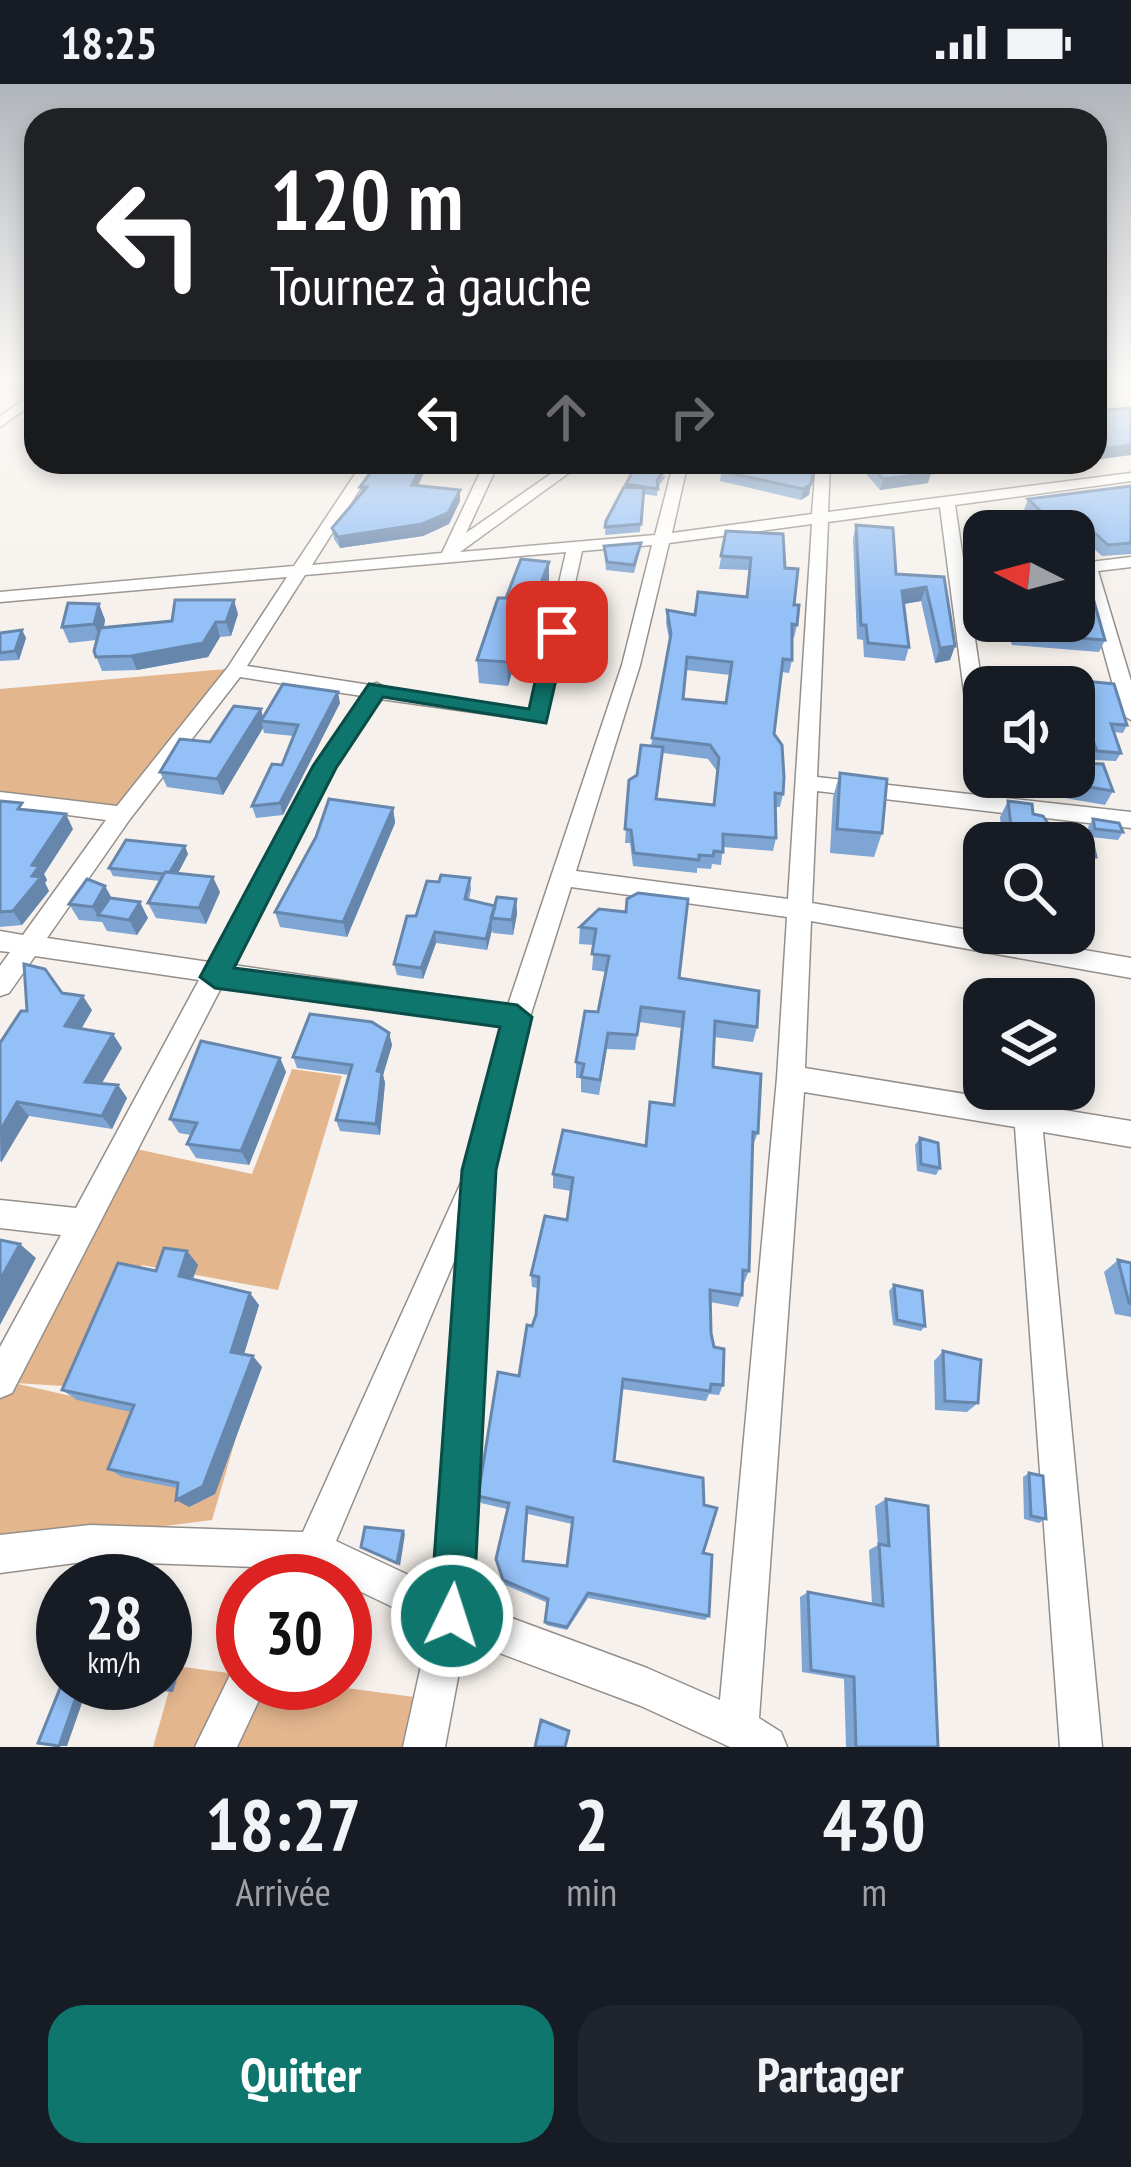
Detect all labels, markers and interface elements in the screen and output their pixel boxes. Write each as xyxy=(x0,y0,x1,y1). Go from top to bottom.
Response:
text: 18:25 xyxy=(60,13,157,71)
text: 120 m xyxy=(270,144,463,253)
icon: left xyxy=(72,156,228,312)
text: Tournez à gauche xyxy=(270,250,592,320)
icon: left xyxy=(407,384,473,450)
icon: ahead xyxy=(533,384,599,450)
icon: right xyxy=(659,384,725,450)
north arrow xyxy=(963,510,1095,642)
map controls xyxy=(963,510,1095,1110)
pin xyxy=(506,581,608,683)
icon: arrive xyxy=(524,599,590,665)
button: sound xyxy=(963,666,1095,798)
button: search xyxy=(963,822,1095,954)
button: layers xyxy=(963,978,1095,1110)
position arrow xyxy=(389,1553,515,1679)
speed limit sign: 30 xyxy=(216,1554,372,1710)
text: 28 xyxy=(85,1578,143,1656)
text: km/h xyxy=(87,1642,141,1681)
text: 18:27 xyxy=(205,1777,361,1870)
text: 2 xyxy=(575,1777,609,1870)
text: 430 xyxy=(822,1777,926,1870)
text: Arrivée xyxy=(235,1866,331,1917)
text: min xyxy=(566,1866,617,1917)
text: m xyxy=(861,1866,887,1917)
button: Quitter xyxy=(48,2005,554,2143)
button: Partager xyxy=(578,2005,1083,2143)

